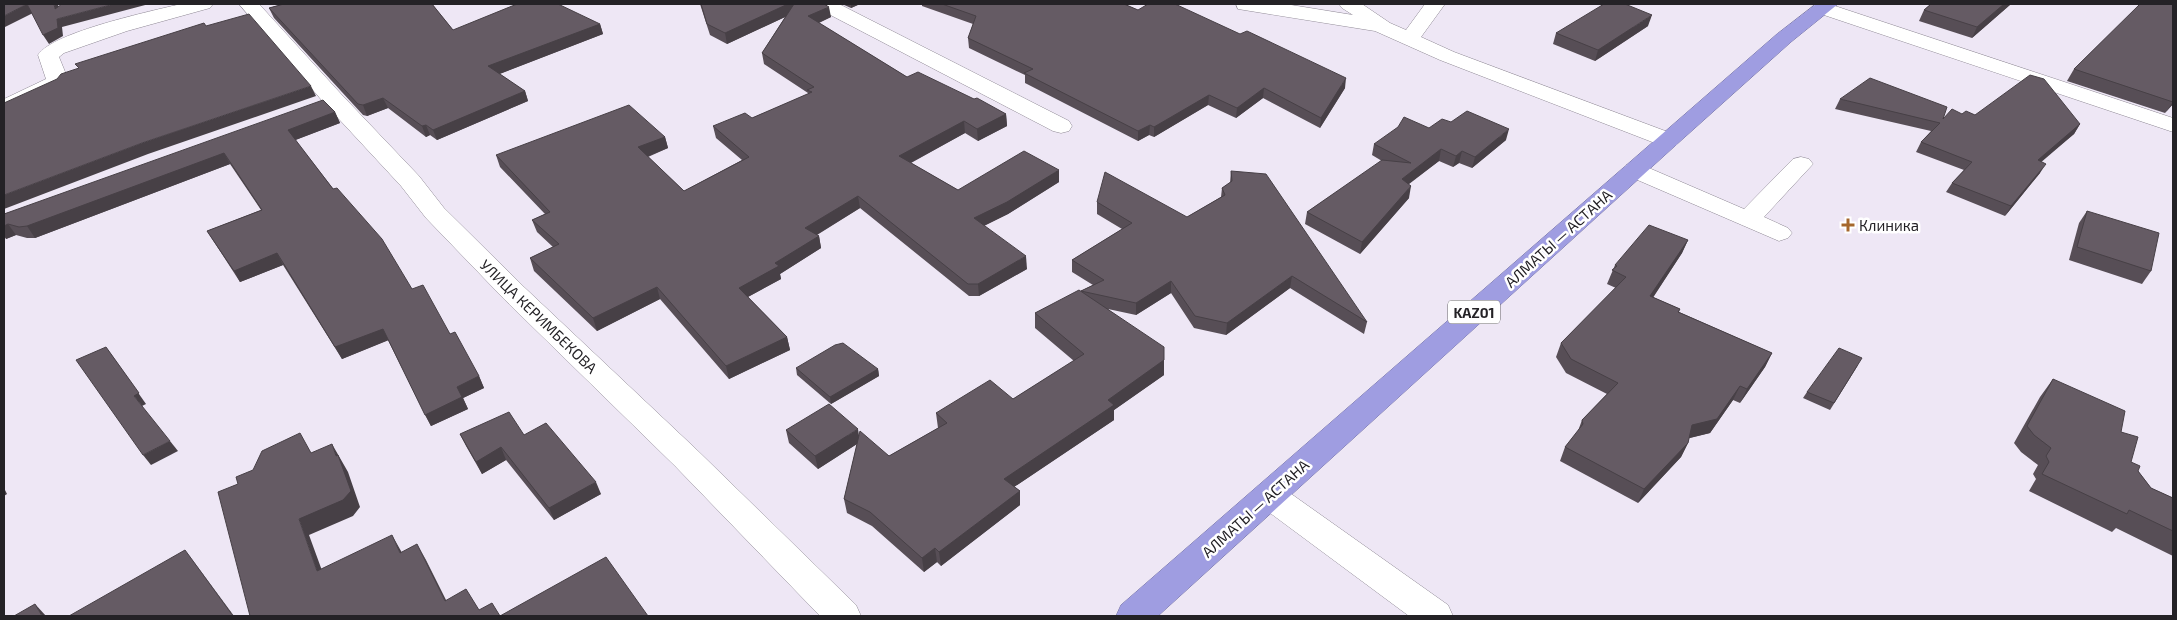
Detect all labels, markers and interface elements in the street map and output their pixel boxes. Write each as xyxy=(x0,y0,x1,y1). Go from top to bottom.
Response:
street label: АЛМАТЫ — АСТАНА xyxy=(1501,185,1616,291)
place label: Клиника xyxy=(1859,216,1919,234)
marker: Клиника xyxy=(1841,218,1855,232)
street label: УЛИЦА КЕРИМБЕКОВА xyxy=(477,255,602,377)
road number: KАZ01 xyxy=(1448,300,1500,324)
street label: АЛМАТЫ — АСТАНА xyxy=(1198,455,1313,561)

